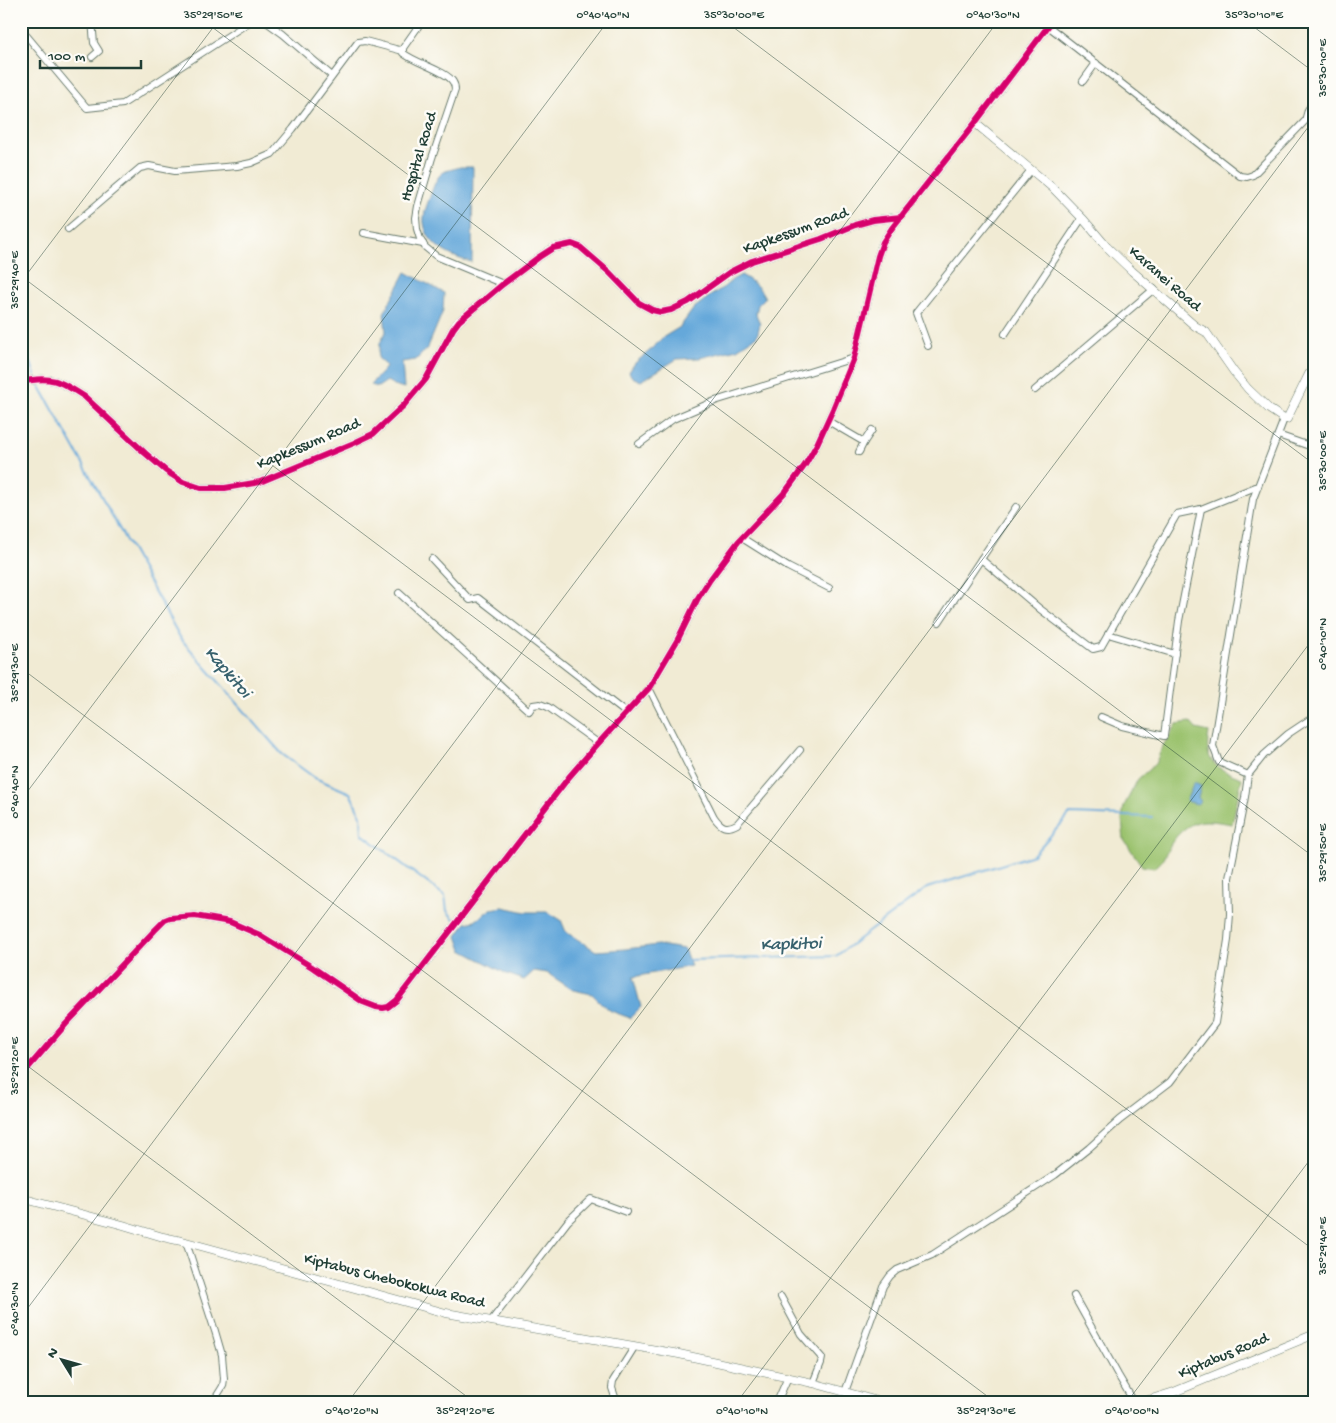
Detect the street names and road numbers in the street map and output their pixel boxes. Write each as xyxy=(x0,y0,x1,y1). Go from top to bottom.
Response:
street label: Hospital Road xyxy=(397,109,443,204)
street label: Kapkessum Road xyxy=(741,204,853,260)
street label: Karanei Road xyxy=(1124,243,1206,318)
street label: Kapkessum Road xyxy=(255,414,365,475)
street label: Kiptabus Chebokokwa Road xyxy=(301,1250,488,1314)
street label: Kiptabus Road xyxy=(1176,1329,1273,1385)

